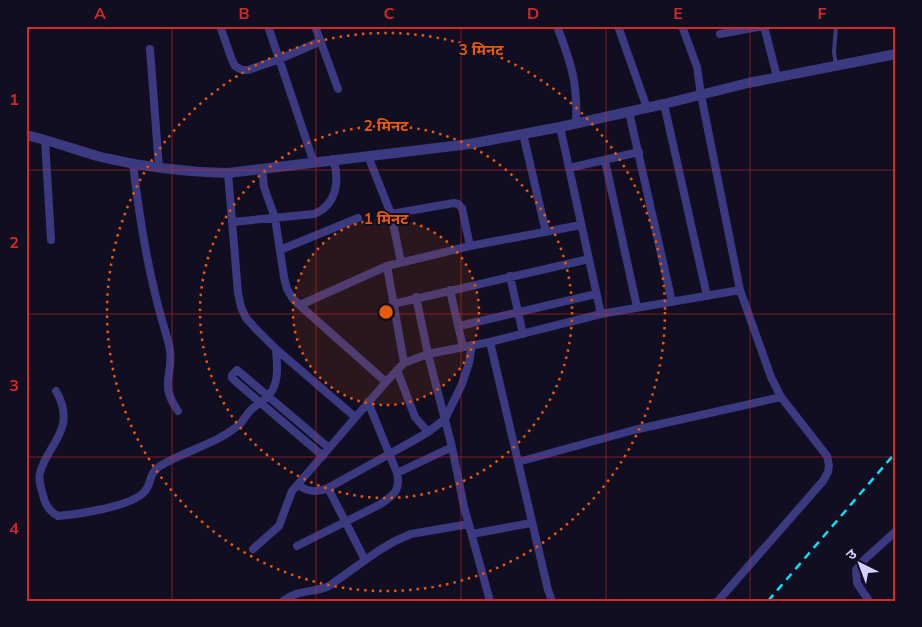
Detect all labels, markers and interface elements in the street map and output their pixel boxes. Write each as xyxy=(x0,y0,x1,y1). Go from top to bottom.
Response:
text: A xyxy=(94,3,106,23)
text: B xyxy=(238,3,250,23)
text: C xyxy=(384,3,395,23)
text: D xyxy=(527,3,539,23)
text: E xyxy=(673,3,683,23)
text: F xyxy=(817,3,827,23)
text: 3 मिनट xyxy=(459,40,504,59)
text: 1 xyxy=(9,89,19,109)
text: 2 मिनट xyxy=(364,116,409,135)
text: 1 मिनट xyxy=(364,209,409,228)
text: 2 xyxy=(9,232,19,252)
centre of rings xyxy=(377,303,395,321)
text: 3 xyxy=(9,375,19,395)
text: 4 xyxy=(9,518,19,538)
north arrow xyxy=(834,540,884,590)
text: उ xyxy=(842,544,861,564)

